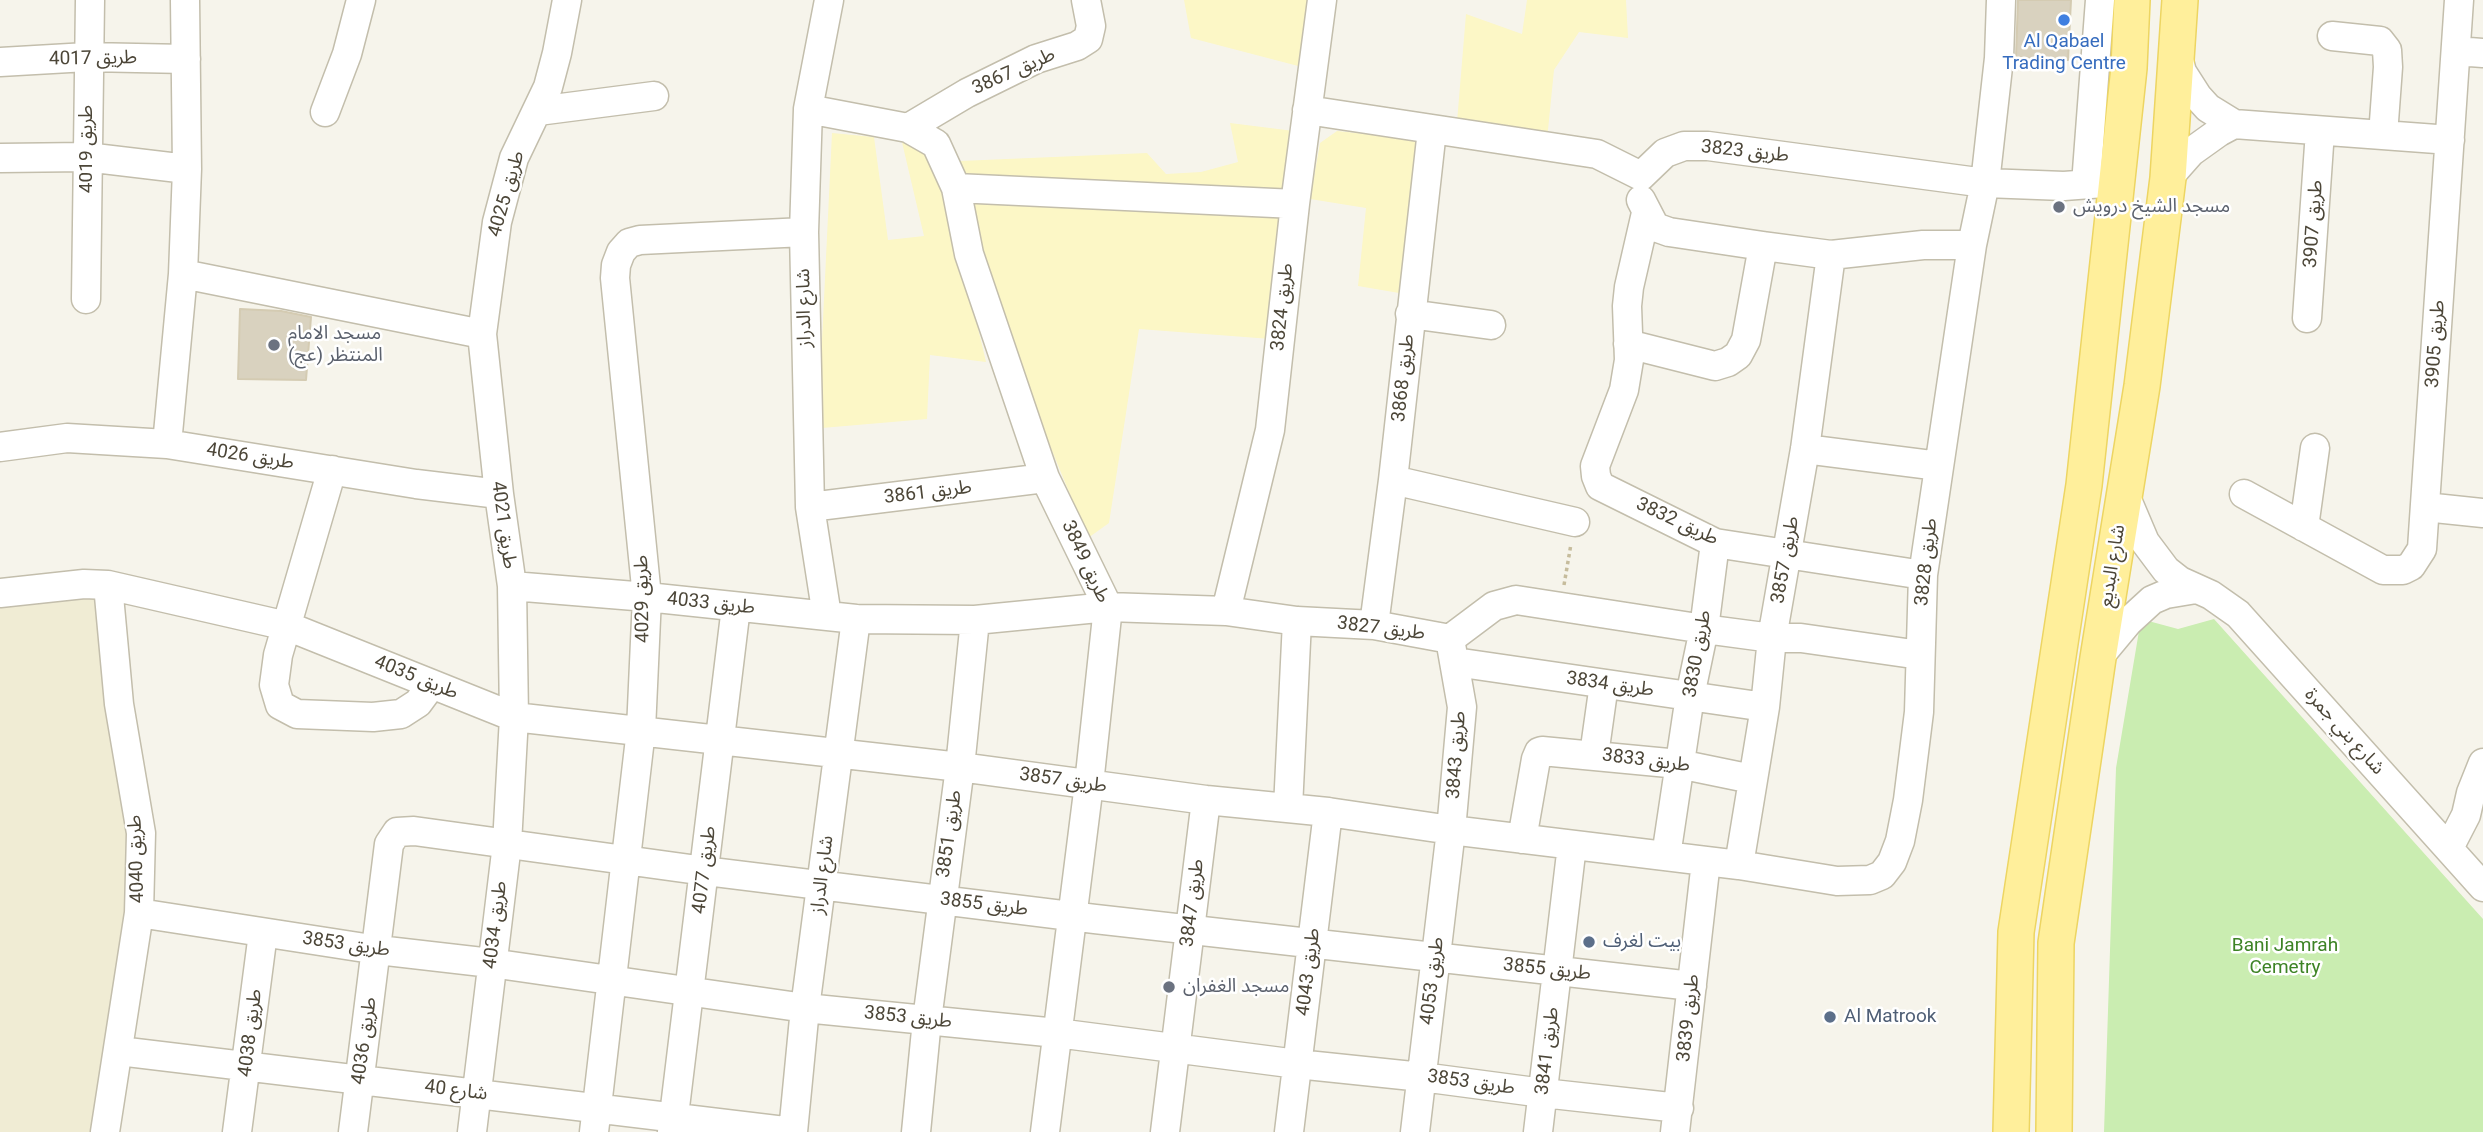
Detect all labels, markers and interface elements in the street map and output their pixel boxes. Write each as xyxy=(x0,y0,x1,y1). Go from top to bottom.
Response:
marker: Al Qabael Trading Centre xyxy=(2056,12,2072,28)
place label: Al Qabael Trading Centre xyxy=(2002,31,2126,75)
street label: طريق 3867 xyxy=(969,44,1059,100)
street label: طريق 4017 xyxy=(49,47,137,71)
street label: طريق 4019 xyxy=(76,105,98,193)
street label: طريق 3823 xyxy=(1700,136,1790,168)
street label: طريق 4025 xyxy=(484,148,530,240)
street label: طريق 3907 xyxy=(2300,179,2328,269)
place label: مسجد الشيخ درويش xyxy=(2073,196,2230,218)
marker: مسجد الشيخ درويش xyxy=(2051,199,2067,215)
street label: طريق 3824 xyxy=(1267,262,1299,352)
street label: شارع الدراز xyxy=(793,268,817,348)
street label: طريق 3905 xyxy=(2422,299,2450,389)
place label: مسجد الامام المنتظر (عج) xyxy=(288,323,383,367)
street label: طريق 3868 xyxy=(1388,333,1420,423)
marker: مسجد الامام المنتظر (عج) xyxy=(266,337,282,353)
street label: طريق 4026 xyxy=(205,439,295,475)
street label: طريق 3861 xyxy=(883,476,973,510)
street label: طريق 4021 xyxy=(486,480,520,570)
street label: طريق 3832 xyxy=(1632,493,1722,551)
street label: طريق 3857 xyxy=(1767,515,1805,605)
street label: طريق 3849 xyxy=(1056,517,1114,607)
street label: طريق 3828 xyxy=(1911,517,1943,607)
street label: شارع البديع xyxy=(2095,523,2131,609)
street label: طريق 4029 xyxy=(631,555,655,643)
street label: طريق 4033 xyxy=(666,588,756,620)
street label: طريق 3830 xyxy=(1679,609,1717,699)
street label: طريق 3827 xyxy=(1336,612,1426,646)
street label: طريق 4035 xyxy=(371,651,461,705)
street label: طريق 3834 xyxy=(1565,668,1655,702)
street label: شارع بني جمرة xyxy=(2299,684,2389,780)
street label: طريق 3843 xyxy=(1443,710,1471,800)
street label: طريق 3833 xyxy=(1601,744,1691,778)
street label: طريق 3857 xyxy=(1018,764,1108,798)
street label: طريق 3851 xyxy=(933,789,967,879)
street label: طريق 4040 xyxy=(124,814,150,904)
street label: طريق 4077 xyxy=(688,825,722,915)
street label: شارع الدراز xyxy=(807,834,839,916)
street label: طريق 3847 xyxy=(1176,858,1210,948)
street label: طريق 4034 xyxy=(479,880,513,970)
street label: طريق 3855 xyxy=(939,888,1029,922)
street label: طريق 4043 xyxy=(1292,927,1326,1017)
street label: طريق 3853 xyxy=(301,928,391,962)
place label: بيت لغرف xyxy=(1603,931,1681,953)
marker: بيت لغرف xyxy=(1581,934,1597,950)
park label: Bani Jamrah Cemetry xyxy=(2232,935,2338,979)
street label: طريق 4053 xyxy=(1416,936,1450,1026)
street label: طريق 3855 xyxy=(1502,954,1592,986)
street label: طريق 3839 xyxy=(1673,973,1705,1063)
place label: مسجد الغفران xyxy=(1183,976,1289,998)
marker: مسجد الغفران xyxy=(1161,979,1177,995)
street label: طريق 4038 xyxy=(234,988,268,1078)
street label: طريق 4036 xyxy=(348,996,382,1086)
street label: طريق 3853 xyxy=(863,1002,953,1034)
street label: طريق 3841 xyxy=(1531,1006,1565,1096)
place label: Al Matrook xyxy=(1844,1006,1936,1028)
marker: Al Matrook xyxy=(1822,1009,1838,1025)
street label: طريق 3853 xyxy=(1426,1066,1516,1100)
street label: شارع 40 xyxy=(423,1076,489,1106)

